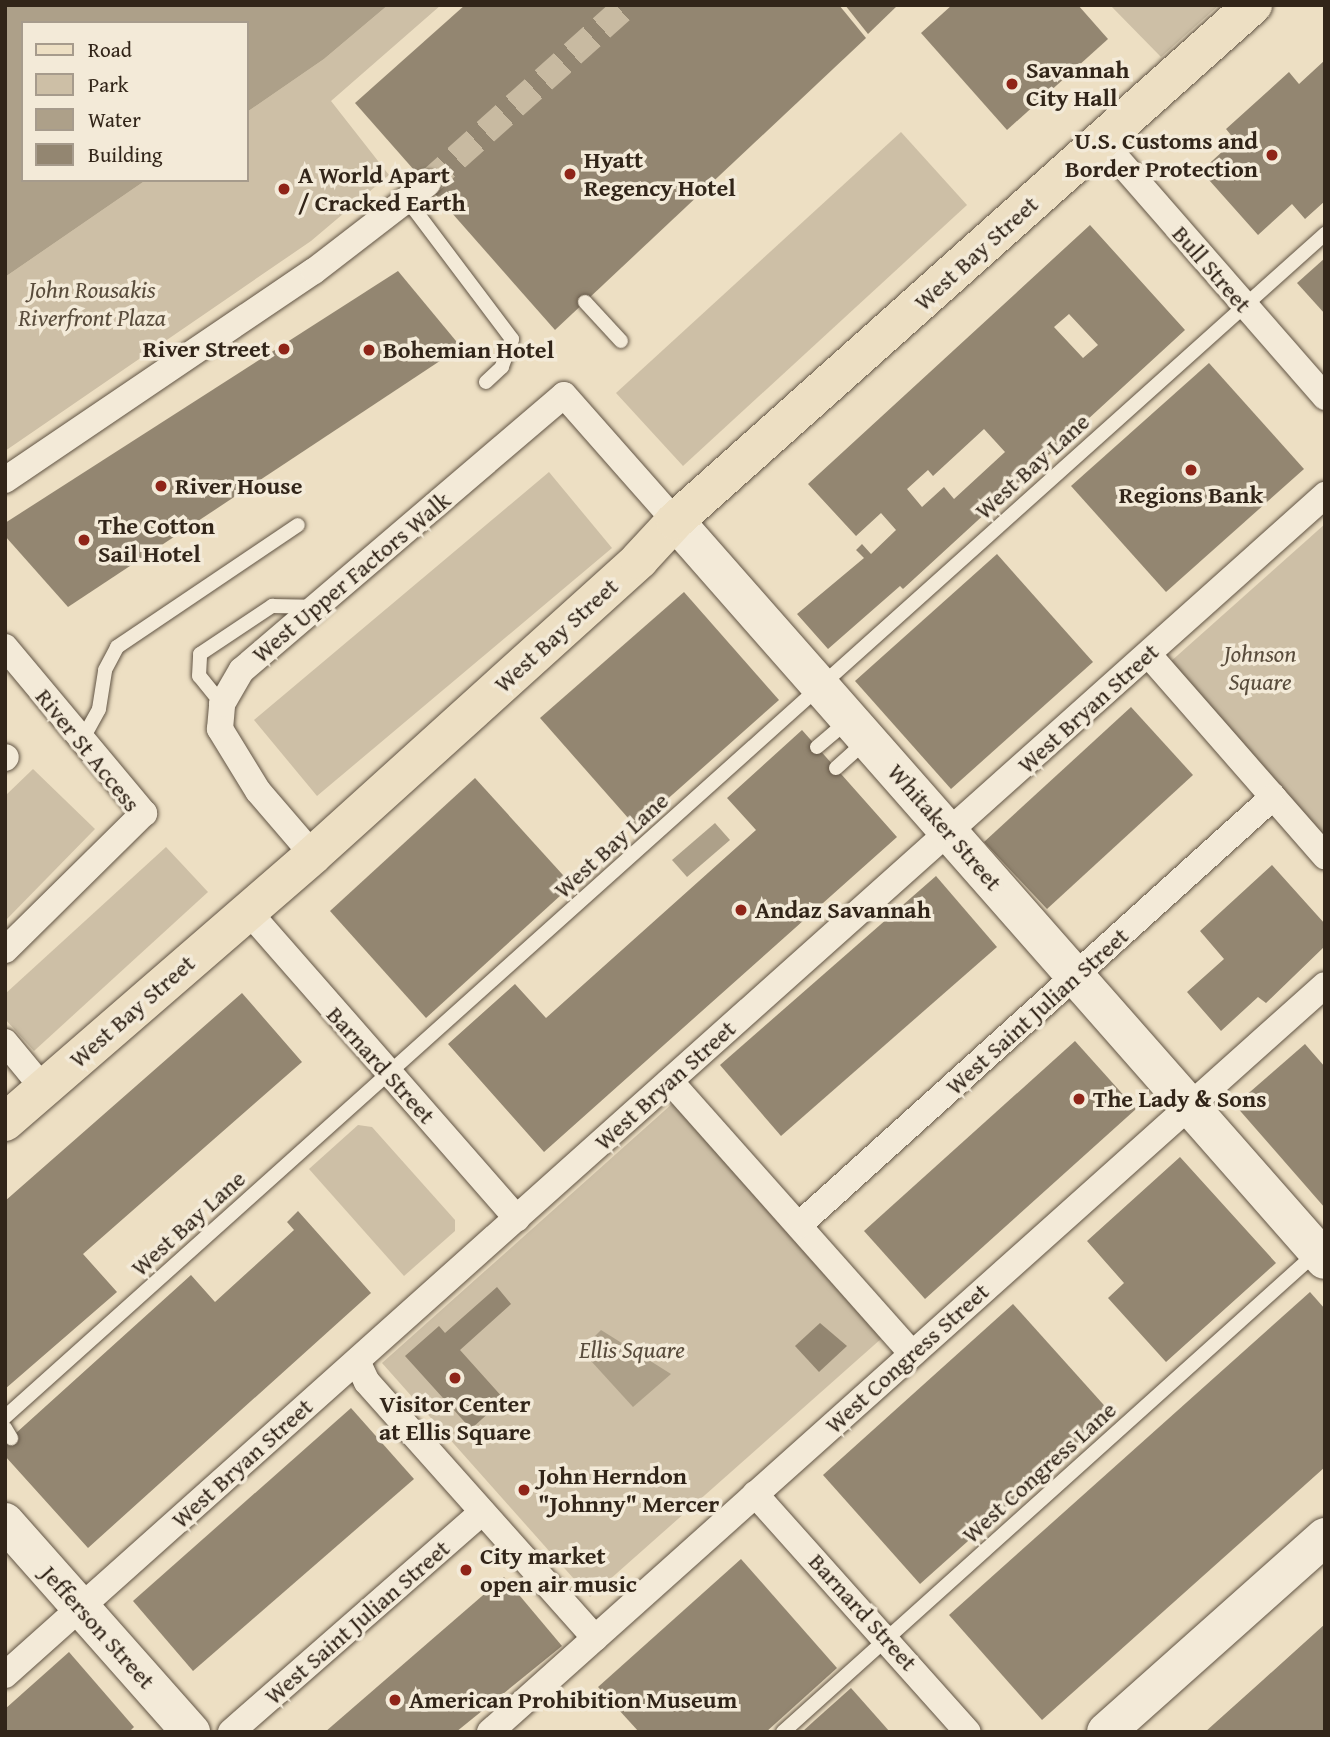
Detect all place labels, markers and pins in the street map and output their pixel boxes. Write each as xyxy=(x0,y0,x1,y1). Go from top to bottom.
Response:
place label: Savannah City Hall xyxy=(1026,56,1130,112)
marker: Savannah City Hall xyxy=(1004,76,1020,92)
place label: U.S. Customs and Border Protection xyxy=(1065,127,1258,183)
place label: Hyatt Regency Hotel xyxy=(584,146,736,202)
marker: U.S. Customs and Border Protection xyxy=(1264,147,1280,163)
place label: A World Apart / Cracked Earth xyxy=(298,161,466,217)
marker: Hyatt Regency Hotel xyxy=(562,166,578,182)
marker: A World Apart / Cracked Earth xyxy=(276,181,292,197)
place label: River Street xyxy=(143,335,270,363)
place label: Bohemian Hotel xyxy=(383,336,554,364)
marker: River Street xyxy=(276,341,292,357)
marker: Bohemian Hotel xyxy=(361,342,377,358)
marker: Regions Bank xyxy=(1183,462,1199,478)
place label: River House xyxy=(175,472,302,500)
marker: River House xyxy=(153,478,169,494)
place label: Regions Bank xyxy=(1119,481,1263,509)
place label: The Cotton Sail Hotel xyxy=(98,512,215,568)
marker: The Cotton Sail Hotel xyxy=(76,532,92,548)
place label: Andaz Savannah xyxy=(755,896,931,924)
marker: Andaz Savannah xyxy=(733,902,749,918)
place label: The Lady & Sons xyxy=(1093,1085,1267,1113)
marker: The Lady & Sons xyxy=(1071,1091,1087,1107)
marker: Visitor Center at Ellis Square xyxy=(447,1370,463,1386)
place label: Visitor Center at Ellis Square xyxy=(379,1390,531,1446)
place label: John Herndon "Johnny" Mercer xyxy=(538,1462,719,1518)
marker: John Herndon "Johnny" Mercer xyxy=(516,1482,532,1498)
place label: City market open air music xyxy=(480,1542,637,1598)
marker: City market open air music xyxy=(458,1562,474,1578)
place label: American Prohibition Museum xyxy=(409,1686,737,1714)
marker: American Prohibition Museum xyxy=(387,1692,403,1708)

